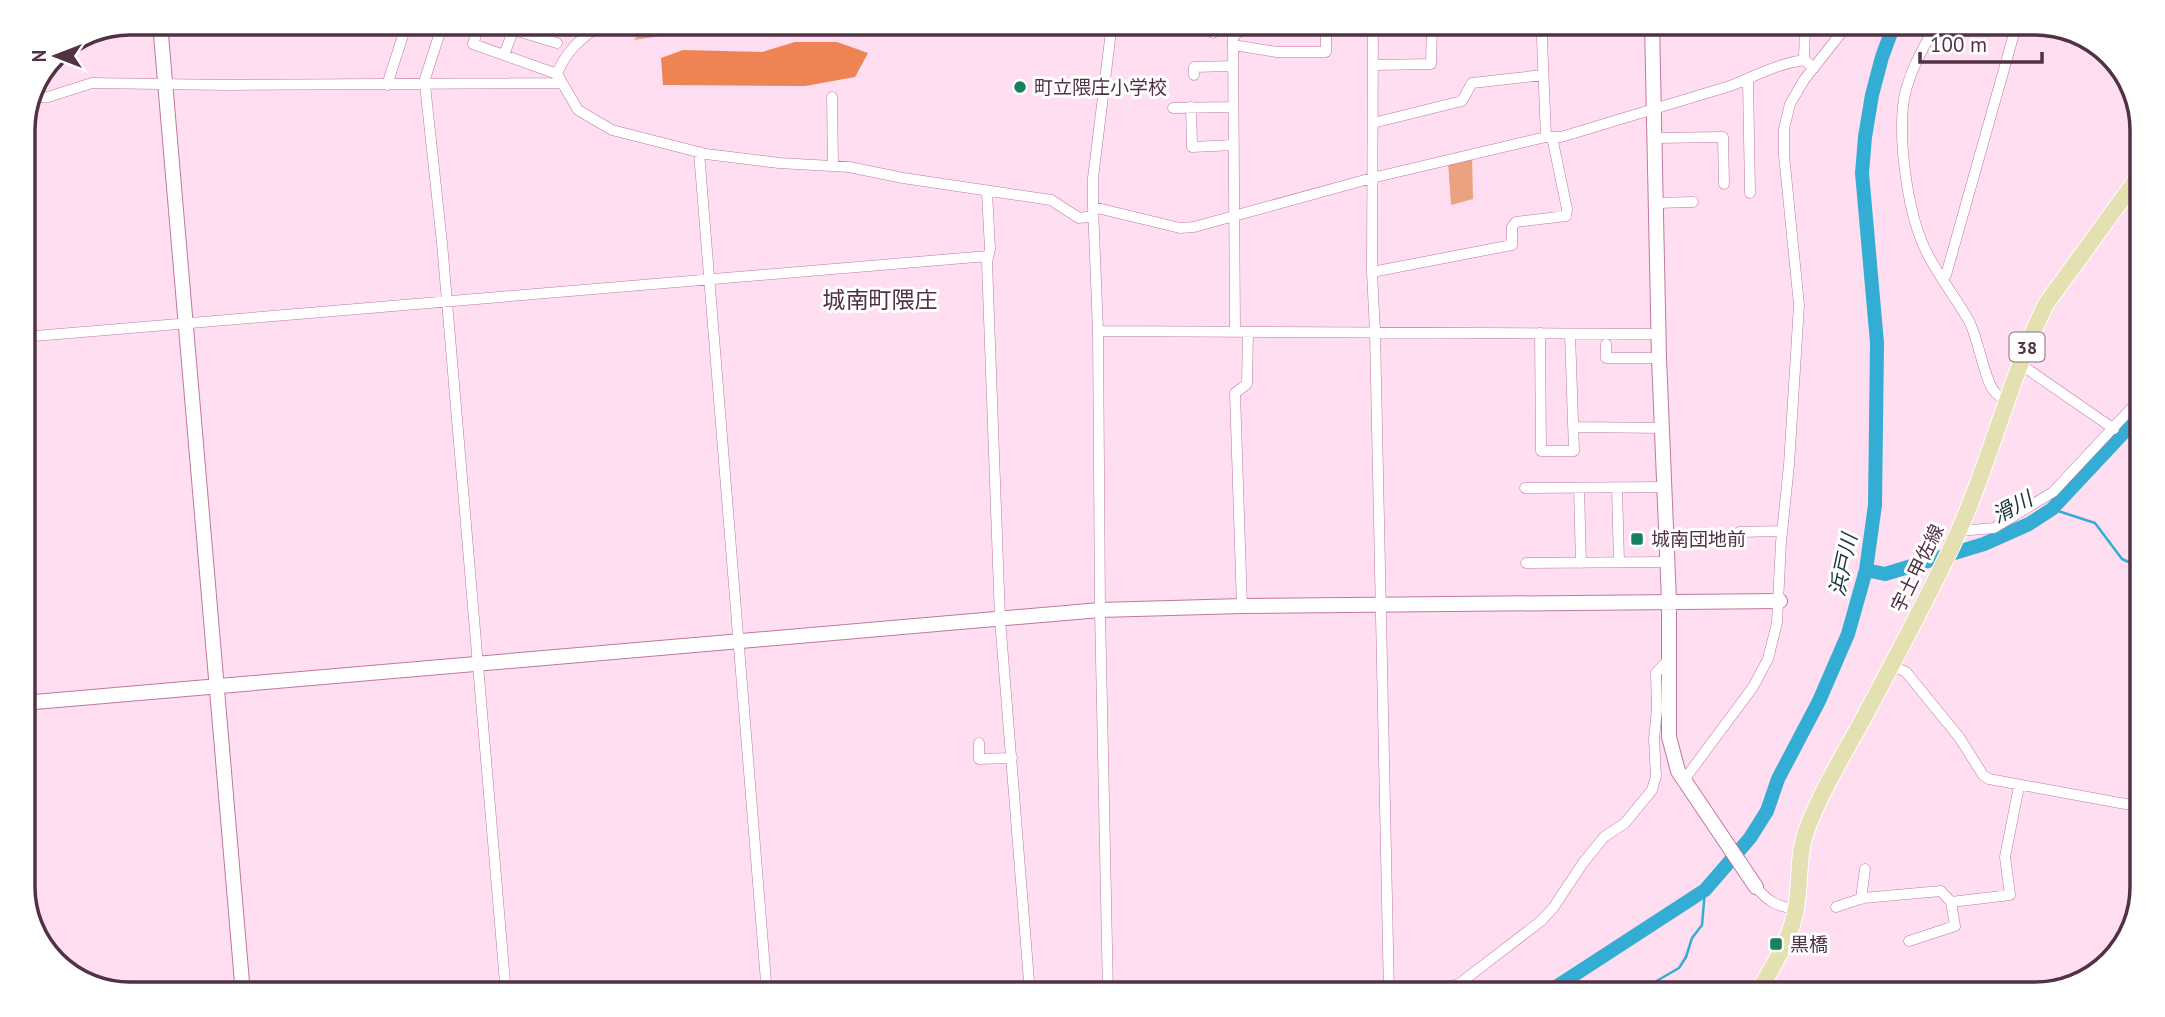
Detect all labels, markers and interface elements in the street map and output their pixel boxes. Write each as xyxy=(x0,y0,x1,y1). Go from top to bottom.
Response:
north arrow xyxy=(21,21,91,91)
scale bar xyxy=(1920,21,2042,65)
text: 100 m xyxy=(1930,31,1987,58)
text: N xyxy=(27,50,51,62)
place label: 町立隈庄小学校 xyxy=(1034,75,1167,99)
marker: 町立隈庄小学校 xyxy=(1012,79,1028,95)
district label: 城南町隈庄 xyxy=(823,285,938,314)
road number: 38 xyxy=(2010,332,2044,362)
water label: 滑川 xyxy=(1987,484,2039,529)
street label: 宇土甲佐線 xyxy=(1885,520,1949,616)
place label: 城南団地前 xyxy=(1651,527,1746,551)
water label: 浜戸川 xyxy=(1823,529,1863,599)
marker: 城南団地前 xyxy=(1629,531,1645,547)
place label: 黒橋 xyxy=(1790,932,1828,956)
marker: 黒橋 xyxy=(1768,936,1784,952)

